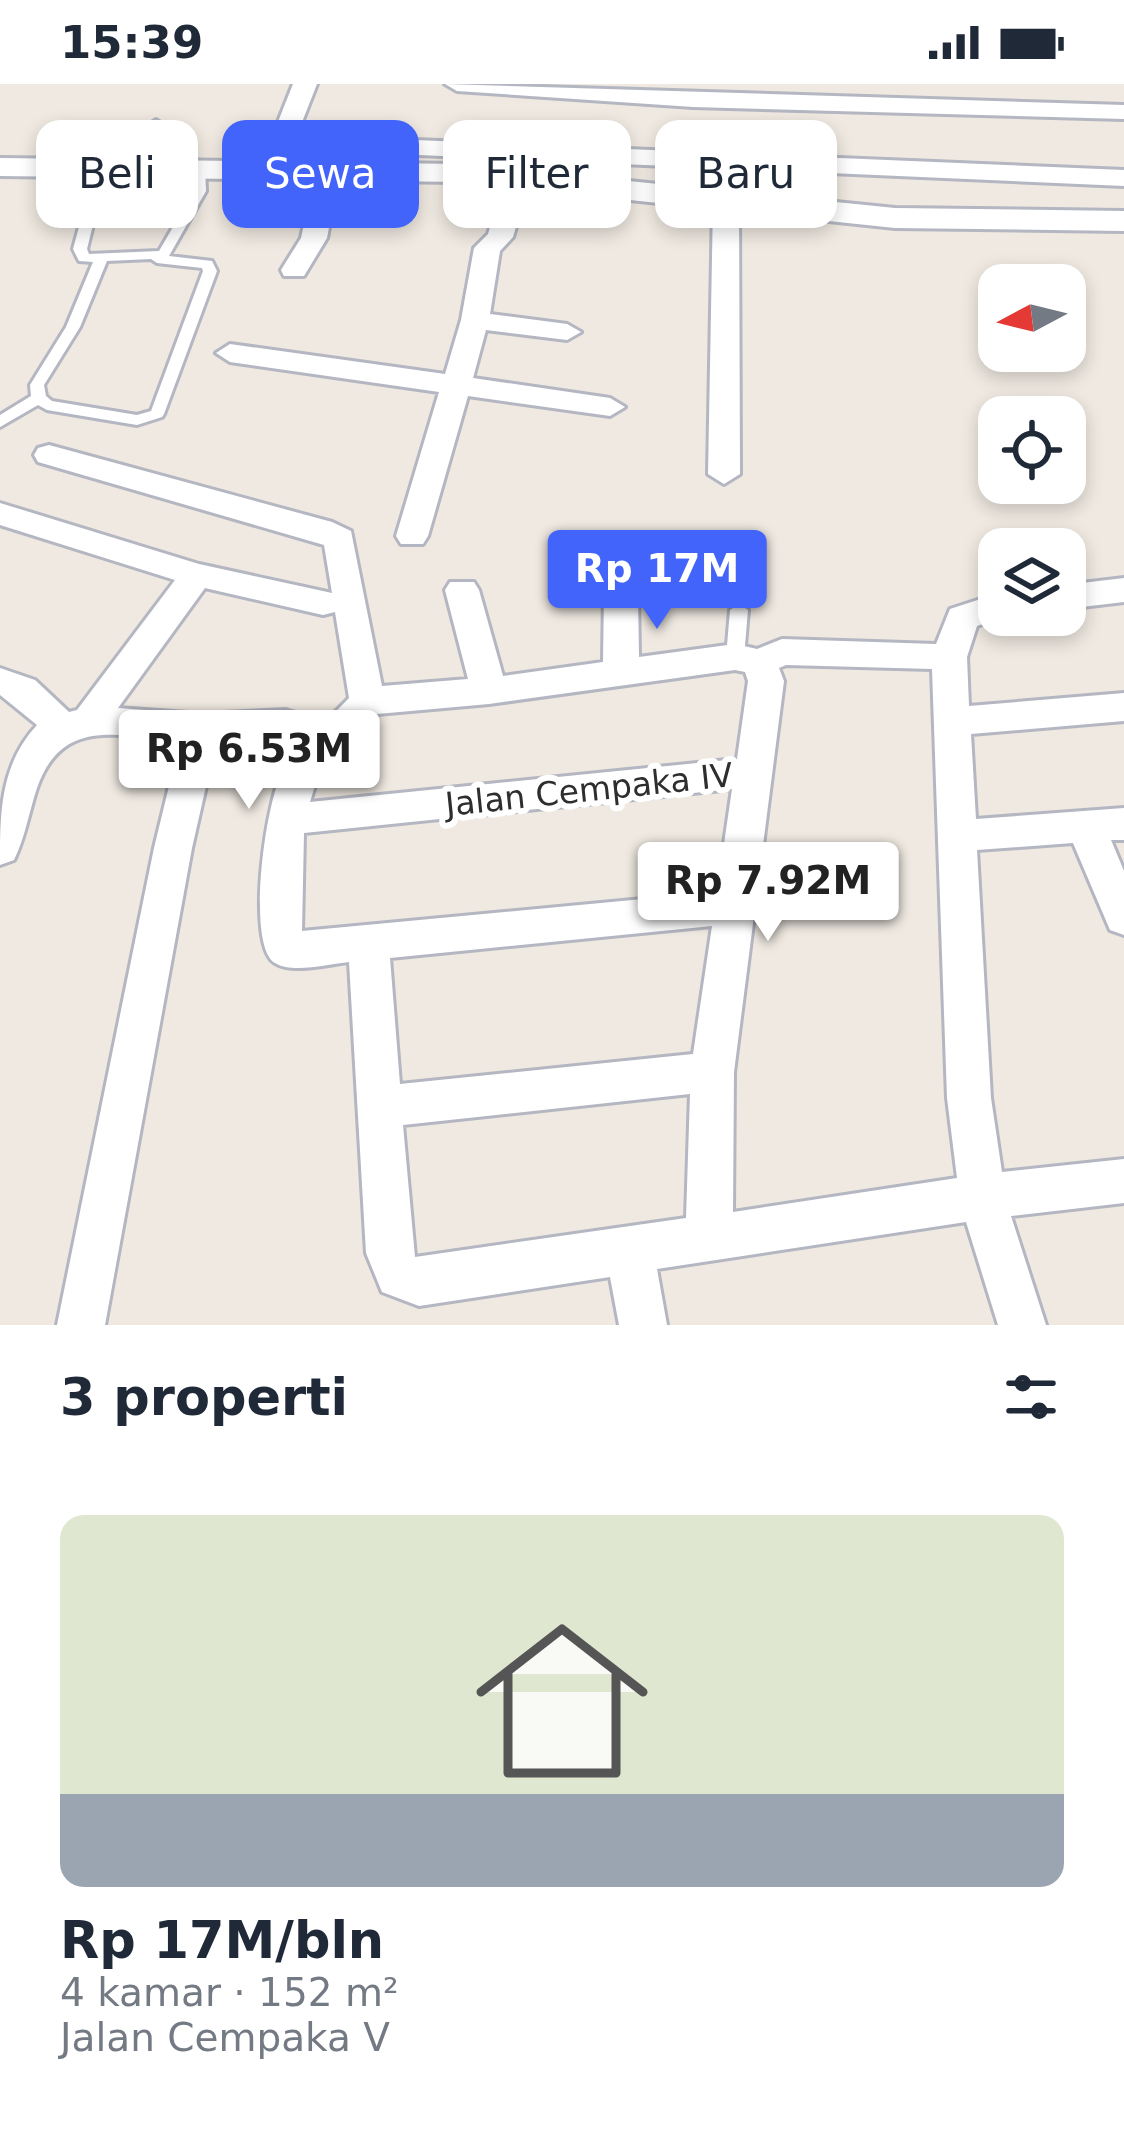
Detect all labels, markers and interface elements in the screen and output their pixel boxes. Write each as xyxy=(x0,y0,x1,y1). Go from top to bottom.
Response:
text: 15:39 xyxy=(60,16,203,69)
chip: Beli xyxy=(36,120,198,228)
chip: Sewa xyxy=(222,120,419,228)
chip: Filter xyxy=(443,120,631,228)
chip: Baru xyxy=(655,120,837,228)
north arrow xyxy=(978,264,1086,372)
map controls xyxy=(978,264,1086,636)
button: locate xyxy=(978,396,1086,504)
button: layers xyxy=(978,528,1086,636)
pin: Rp 17M xyxy=(559,530,755,632)
text: Rp 17M xyxy=(575,546,739,591)
pin: Rp 6.53M xyxy=(125,710,373,812)
text: Rp 6.53M xyxy=(146,726,352,771)
street label: Jalan Cempaka IV xyxy=(441,755,735,824)
pin: Rp 7.92M xyxy=(644,842,892,944)
text: Rp 7.92M xyxy=(665,858,871,903)
icon: filters xyxy=(998,1364,1064,1430)
text: 3 properti xyxy=(60,1368,348,1427)
icon: home xyxy=(454,1593,670,1809)
text: Rp 17M/bln xyxy=(60,1911,384,1970)
text: 4 kamar · 152 m² xyxy=(60,1970,399,2015)
text: Jalan Cempaka V xyxy=(60,2015,390,2060)

